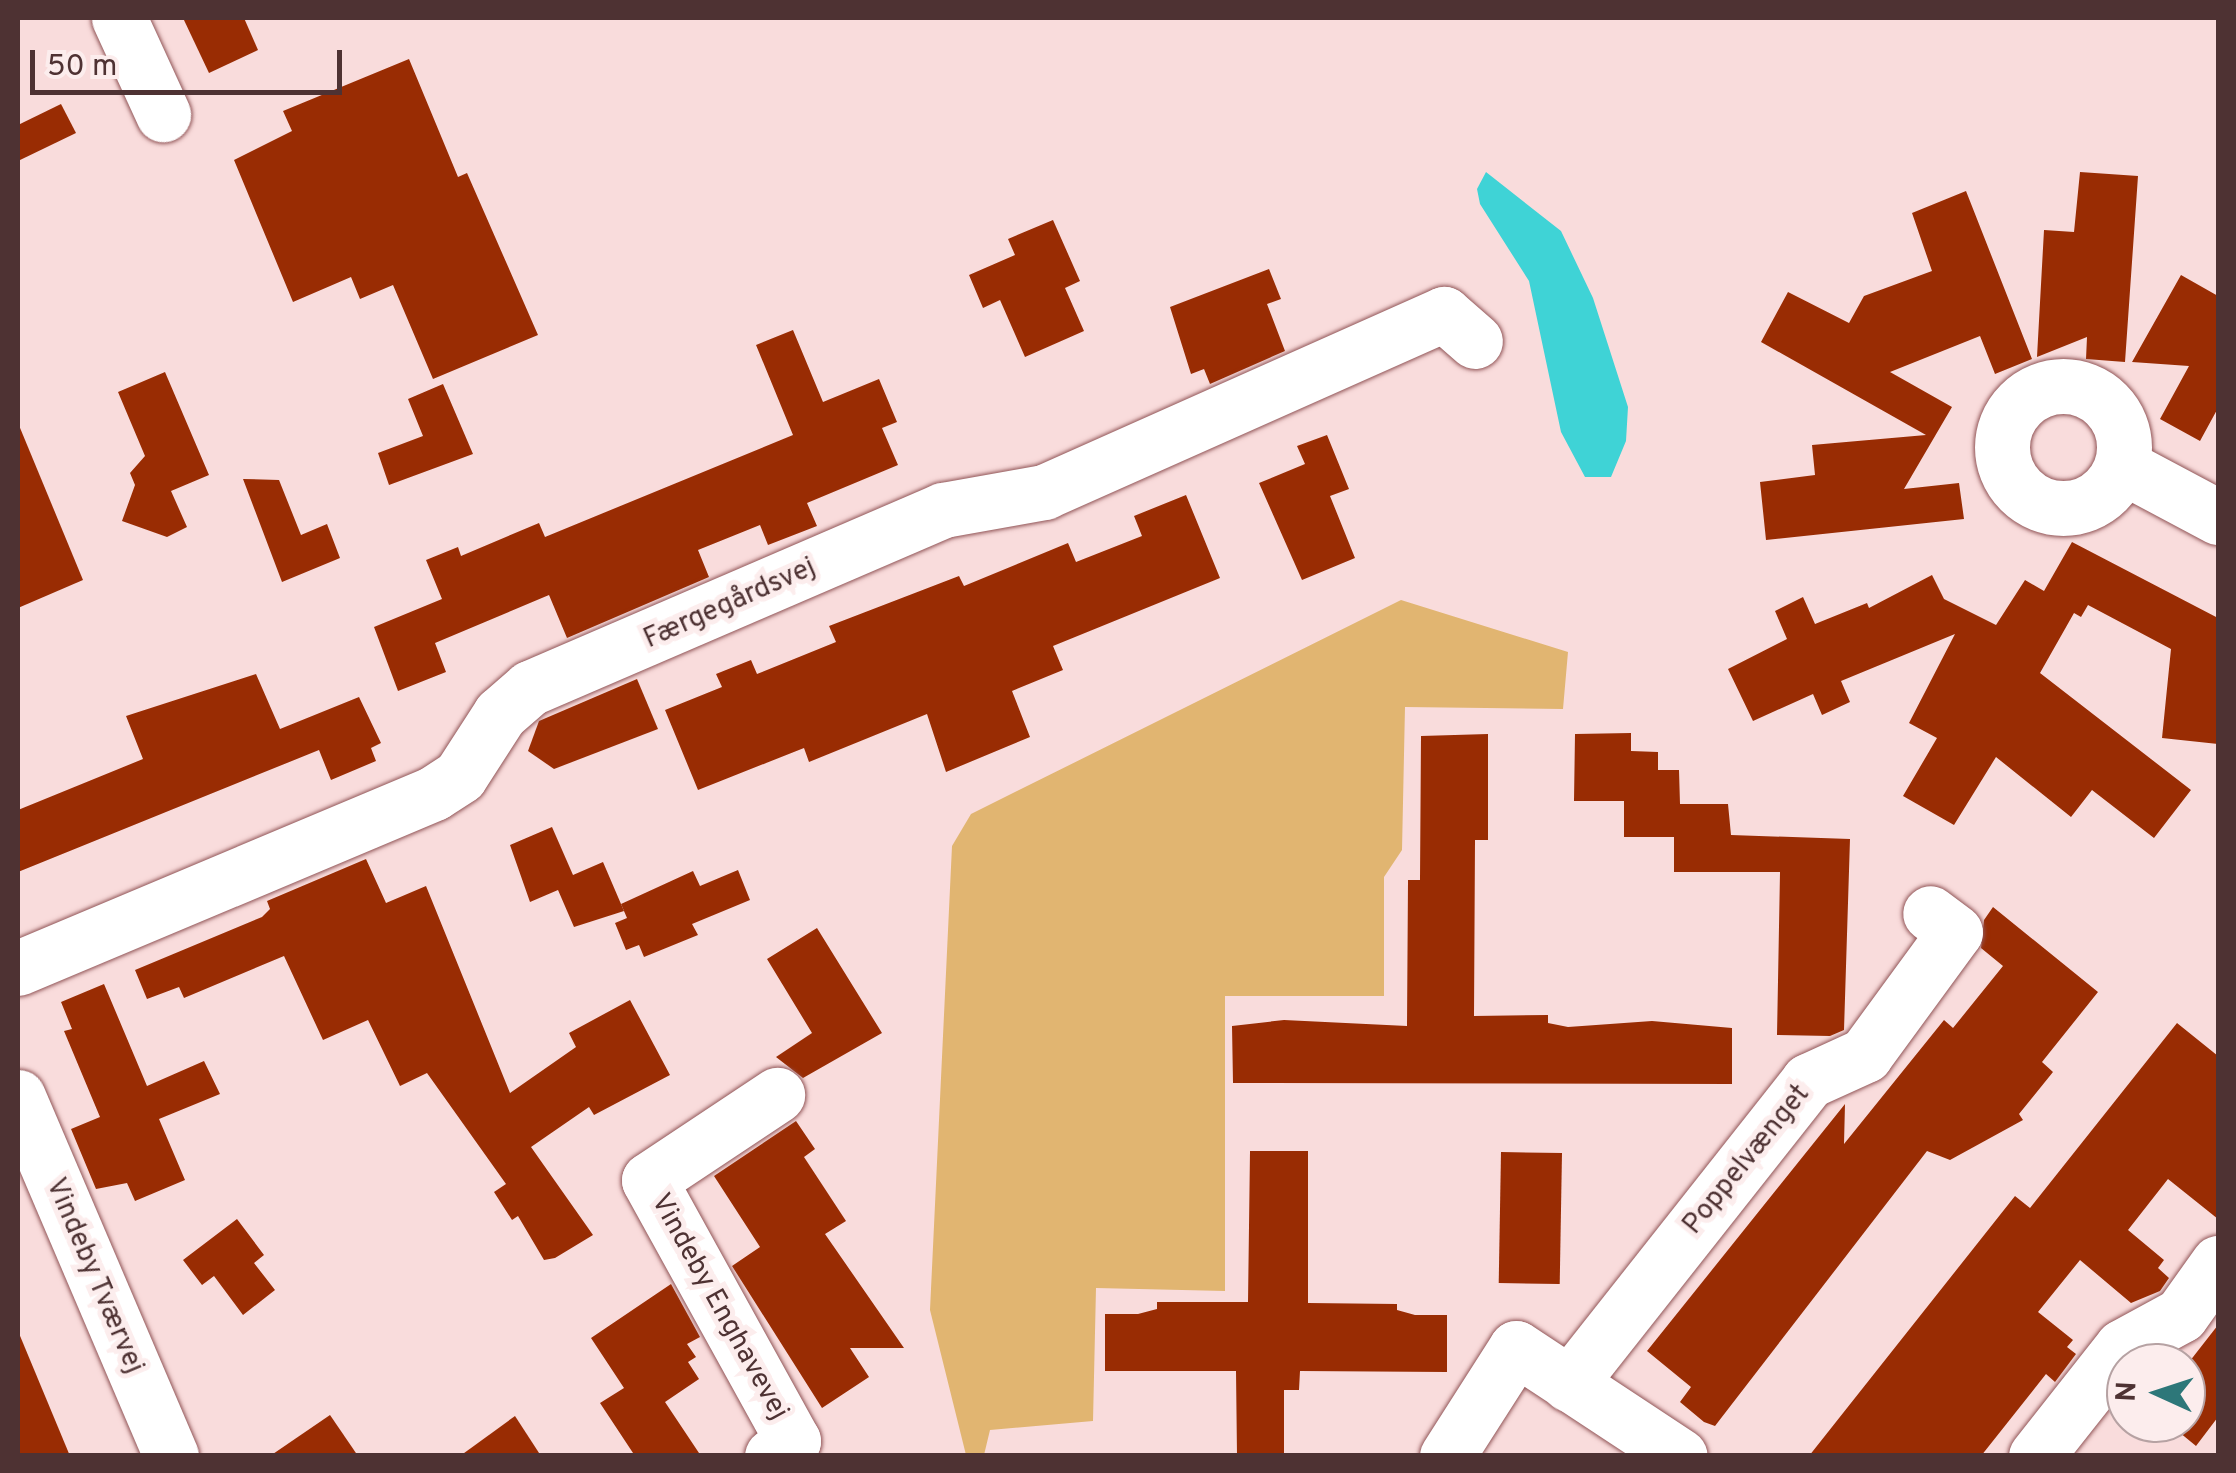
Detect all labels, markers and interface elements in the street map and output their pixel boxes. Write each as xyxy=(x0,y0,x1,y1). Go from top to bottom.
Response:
scale bar xyxy=(35,30,348,92)
text: 50 m xyxy=(47,49,117,86)
street label: Færgegårdsvej xyxy=(639,551,821,657)
street label: Poppelvænget xyxy=(1676,1078,1818,1242)
street label: Vindeby Tværvej xyxy=(37,1173,151,1379)
street label: Vindeby Enghavevej xyxy=(643,1188,795,1426)
north arrow xyxy=(2106,1343,2206,1443)
text: N xyxy=(2110,1381,2147,1403)

